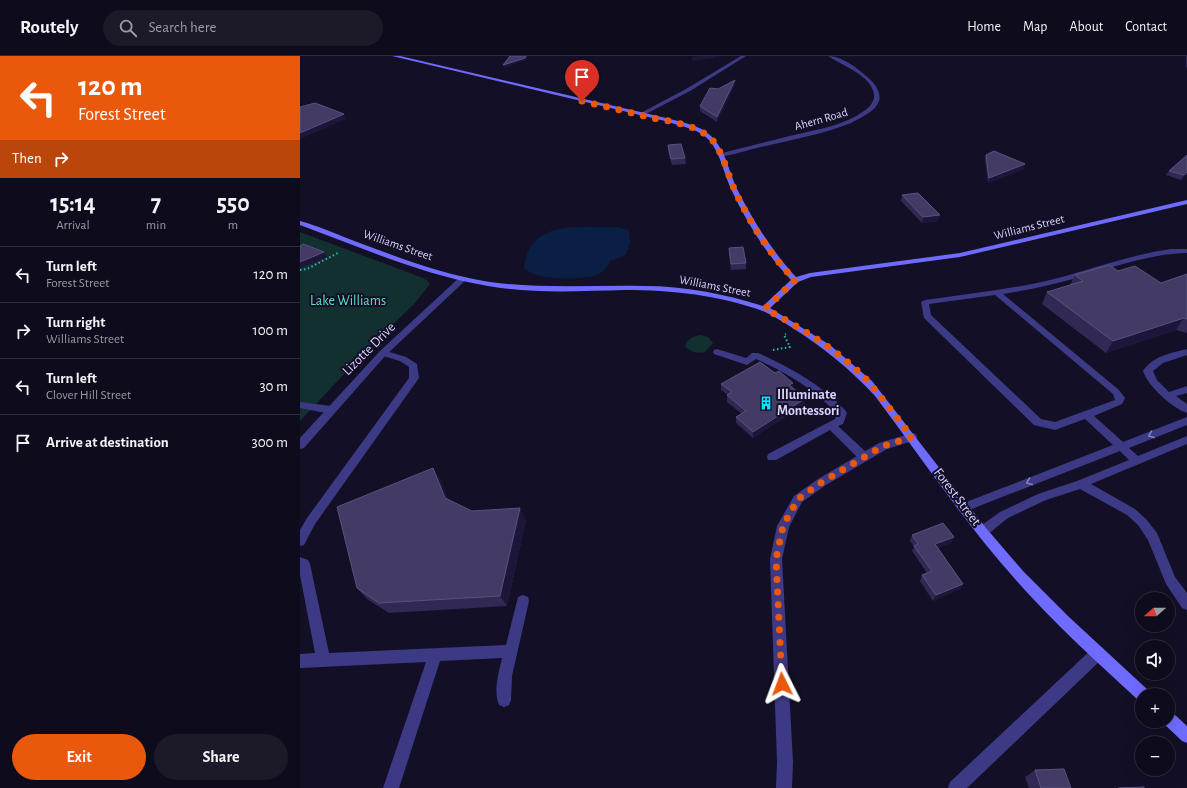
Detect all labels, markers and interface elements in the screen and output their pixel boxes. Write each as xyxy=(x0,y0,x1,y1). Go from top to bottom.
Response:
search box xyxy=(103,10,383,46)
icon: search xyxy=(117,17,139,39)
text: Routely xyxy=(20,18,79,37)
text: Search here xyxy=(149,20,216,35)
text: Home xyxy=(967,20,1001,34)
text: Map xyxy=(1023,20,1047,34)
text: About xyxy=(1069,20,1103,34)
text: Contact xyxy=(1125,20,1167,34)
pin xyxy=(565,60,599,101)
icon: arrive xyxy=(571,66,593,88)
icon: left xyxy=(12,72,64,124)
text: 120 m xyxy=(78,73,143,101)
text: Forest Street xyxy=(78,106,166,124)
street label: Ahern Road xyxy=(793,106,849,132)
icon: right xyxy=(50,148,72,170)
text: Then xyxy=(12,151,42,166)
text: 15:14 xyxy=(50,192,96,216)
text: 7 xyxy=(151,192,161,216)
text: 550 xyxy=(216,192,250,216)
street label: Williams Street xyxy=(993,212,1066,242)
text: Arrival xyxy=(56,219,90,232)
text: min xyxy=(146,219,166,232)
text: m xyxy=(228,219,238,232)
street label: Williams Street xyxy=(362,228,434,262)
text: Turn left xyxy=(46,259,97,274)
icon: left xyxy=(12,264,34,286)
text: 120 m xyxy=(254,267,288,282)
street label: Williams Street xyxy=(678,273,752,299)
text: Forest Street xyxy=(46,277,109,290)
park label: Lake Williams xyxy=(310,294,386,308)
text: Turn right xyxy=(46,315,105,330)
icon: right xyxy=(12,320,34,342)
street label: Lizotte Drive xyxy=(340,320,398,378)
text: 100 m xyxy=(253,323,288,338)
text: Williams Street xyxy=(46,333,124,346)
text: Turn left xyxy=(46,371,97,386)
icon: left xyxy=(12,376,34,398)
text: 30 m xyxy=(259,379,288,394)
place label: Illuminate Montessori xyxy=(777,388,840,418)
text: Clover Hill Street xyxy=(46,389,131,402)
building icon: Illuminate Montessori xyxy=(758,395,774,411)
one-way arrow xyxy=(1147,431,1154,439)
icon: arrive xyxy=(12,432,34,454)
text: Arrive at destination xyxy=(46,435,169,450)
text: 300 m xyxy=(252,435,288,450)
street label: Forest Street xyxy=(931,466,983,529)
one-way arrow xyxy=(1026,477,1033,485)
north arrow xyxy=(1135,592,1175,632)
map controls xyxy=(1135,592,1175,776)
button: sound xyxy=(1135,640,1175,680)
position arrow xyxy=(761,663,803,705)
button: + xyxy=(1135,688,1175,728)
button: Exit xyxy=(12,734,146,780)
button: Share xyxy=(154,734,288,780)
button: − xyxy=(1135,736,1175,776)

